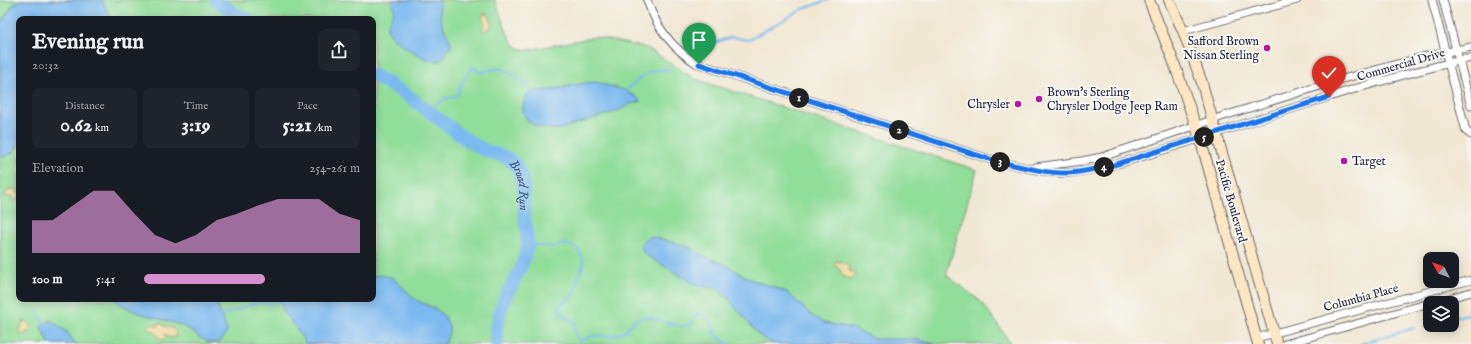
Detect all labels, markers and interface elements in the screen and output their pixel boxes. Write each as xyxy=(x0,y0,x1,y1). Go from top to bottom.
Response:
pin xyxy=(682,23,716,64)
text: Evening run xyxy=(32,28,144,56)
button: share xyxy=(318,29,360,71)
icon: arrive xyxy=(688,29,710,51)
place label: Safford Brown Nissan Sterling xyxy=(1183,34,1260,63)
marker: Safford Brown Nissan Sterling xyxy=(1262,43,1272,53)
street label: Commercial Drive xyxy=(1355,45,1447,85)
pin xyxy=(1312,56,1346,97)
text: 20:32 xyxy=(32,57,59,74)
icon: check xyxy=(1318,62,1340,84)
place label: Brown's Sterling Chrysler Dodge Jeep Ram xyxy=(1047,85,1178,115)
pin: 1 xyxy=(789,88,809,108)
text: 1 xyxy=(797,91,801,105)
marker: Brown's Sterling Chrysler Dodge Jeep Ram xyxy=(1034,94,1044,104)
place label: Chrysler xyxy=(967,97,1011,112)
text: Distance xyxy=(65,99,105,113)
text: Time xyxy=(184,99,208,113)
text: Pace xyxy=(297,99,318,113)
marker: Chrysler xyxy=(1013,99,1023,109)
text: 0.62 xyxy=(60,113,92,138)
text: 3:19 xyxy=(182,113,210,138)
text: 5:21 xyxy=(282,113,312,138)
pin: 2 xyxy=(889,120,909,140)
text: km xyxy=(92,121,109,135)
text: /km xyxy=(312,121,332,135)
text: 2 xyxy=(896,123,902,137)
pin: 5 xyxy=(1194,127,1214,147)
text: 5 xyxy=(1202,130,1206,144)
pin: 3 xyxy=(990,152,1010,172)
place label: Target xyxy=(1352,154,1386,169)
text: 3 xyxy=(998,155,1002,169)
water label: Broad Run xyxy=(505,156,532,211)
marker: Target xyxy=(1339,156,1349,166)
pin: 4 xyxy=(1094,157,1114,177)
street label: Pacific Boulevard xyxy=(1212,158,1250,245)
text: Elevation xyxy=(32,160,84,177)
text: 254–261 m xyxy=(309,160,360,177)
text: 4 xyxy=(1101,160,1107,174)
north arrow xyxy=(1423,252,1459,288)
map controls xyxy=(1423,252,1459,332)
text: 100 m xyxy=(32,271,62,288)
text: 5:41 xyxy=(96,271,115,288)
street label: Columbia Place xyxy=(1322,281,1401,315)
button: layers xyxy=(1423,296,1459,332)

